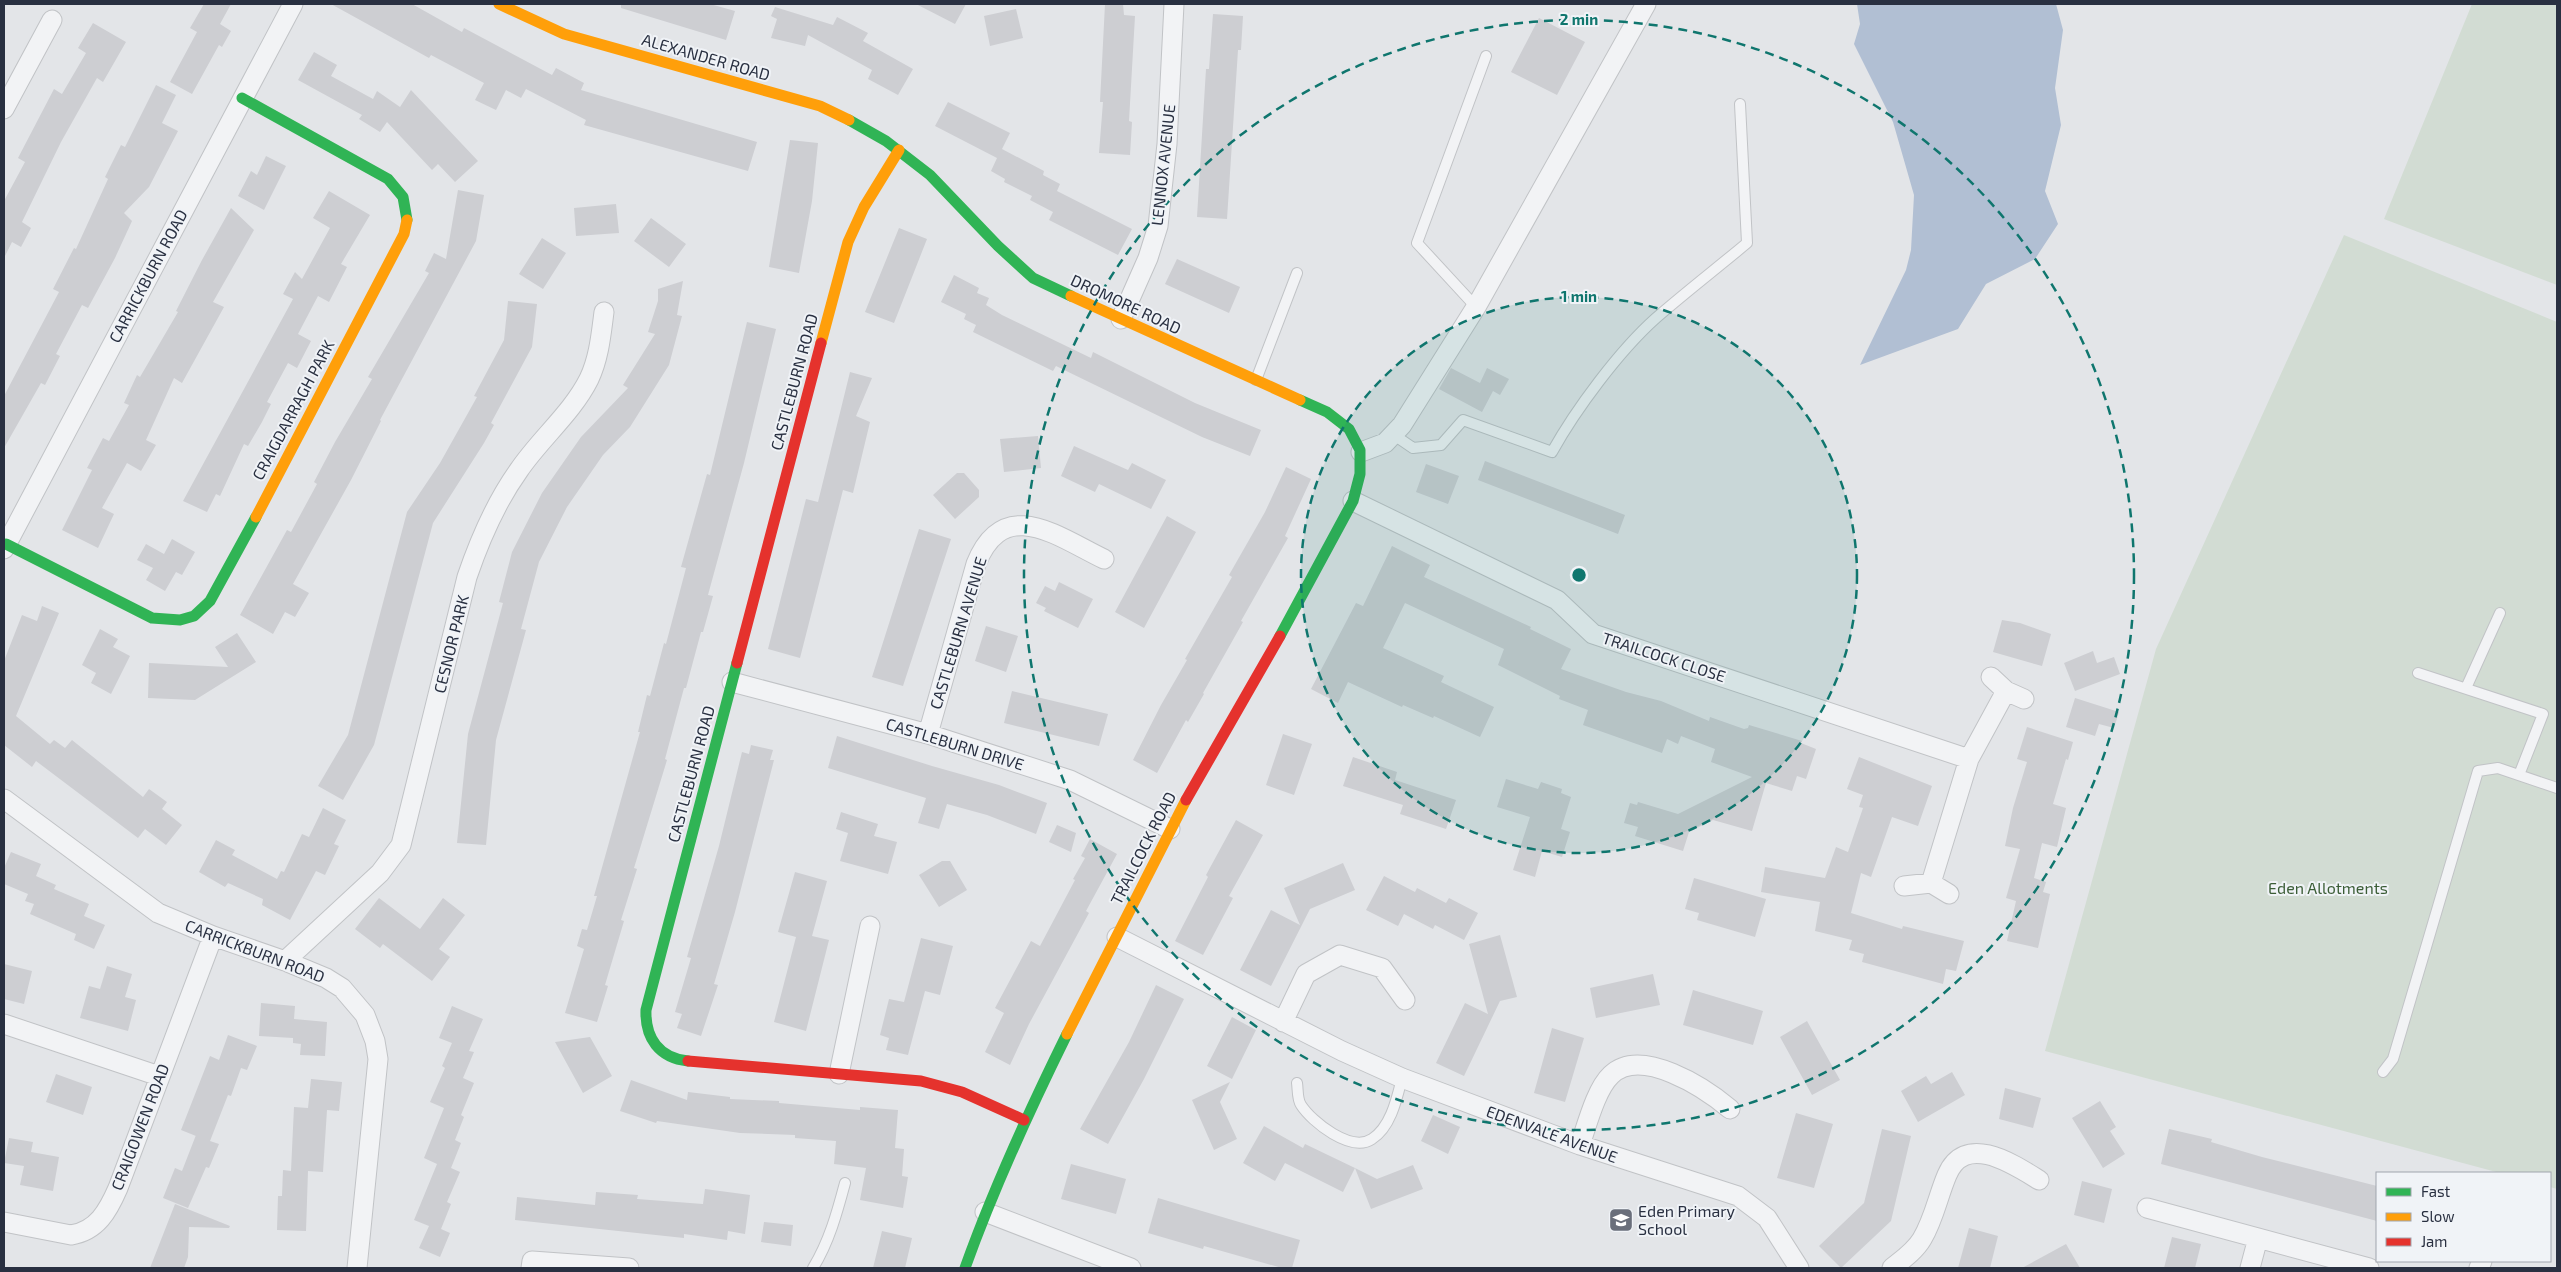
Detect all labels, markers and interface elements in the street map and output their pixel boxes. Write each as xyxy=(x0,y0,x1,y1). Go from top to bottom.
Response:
text: 2 min xyxy=(1560,10,1598,28)
street label: ALEXANDER ROAD xyxy=(640,29,772,84)
street label: LENNOX AVENUE xyxy=(1147,103,1178,227)
street label: CARRICKBURN ROAD xyxy=(104,206,191,346)
street label: DROMORE ROAD xyxy=(1068,270,1184,337)
text: 1 min xyxy=(1561,287,1597,305)
street label: CASTLEBURN ROAD xyxy=(766,311,821,452)
street label: CRAIGDARRAGH PARK xyxy=(248,336,338,483)
street label: CASTLEBURN AVENUE xyxy=(925,554,990,711)
centre of rings xyxy=(1570,566,1588,584)
street label: CESNOR PARK xyxy=(429,592,472,695)
street label: TRAILCOCK CLOSE xyxy=(1600,628,1728,685)
street label: CASTLEBURN ROAD xyxy=(663,703,718,844)
street label: CASTLEBURN DRIVE xyxy=(884,713,1026,774)
street label: TRAILCOCK ROAD xyxy=(1106,788,1179,907)
park label: Eden Allotments xyxy=(2268,878,2388,897)
street label: CARRICKBURN ROAD xyxy=(183,915,328,986)
street label: CRAIGOWEN ROAD xyxy=(107,1061,172,1193)
street label: EDENVALE AVENUE xyxy=(1484,1101,1620,1166)
legend xyxy=(2376,1172,2551,1262)
text: Fast xyxy=(2421,1182,2451,1200)
place label: Eden Primary School xyxy=(1638,1201,1736,1238)
school or university icon: Eden Primary School xyxy=(1608,1207,1634,1233)
text: Slow xyxy=(2421,1207,2455,1225)
text: Jam xyxy=(2421,1232,2447,1250)

